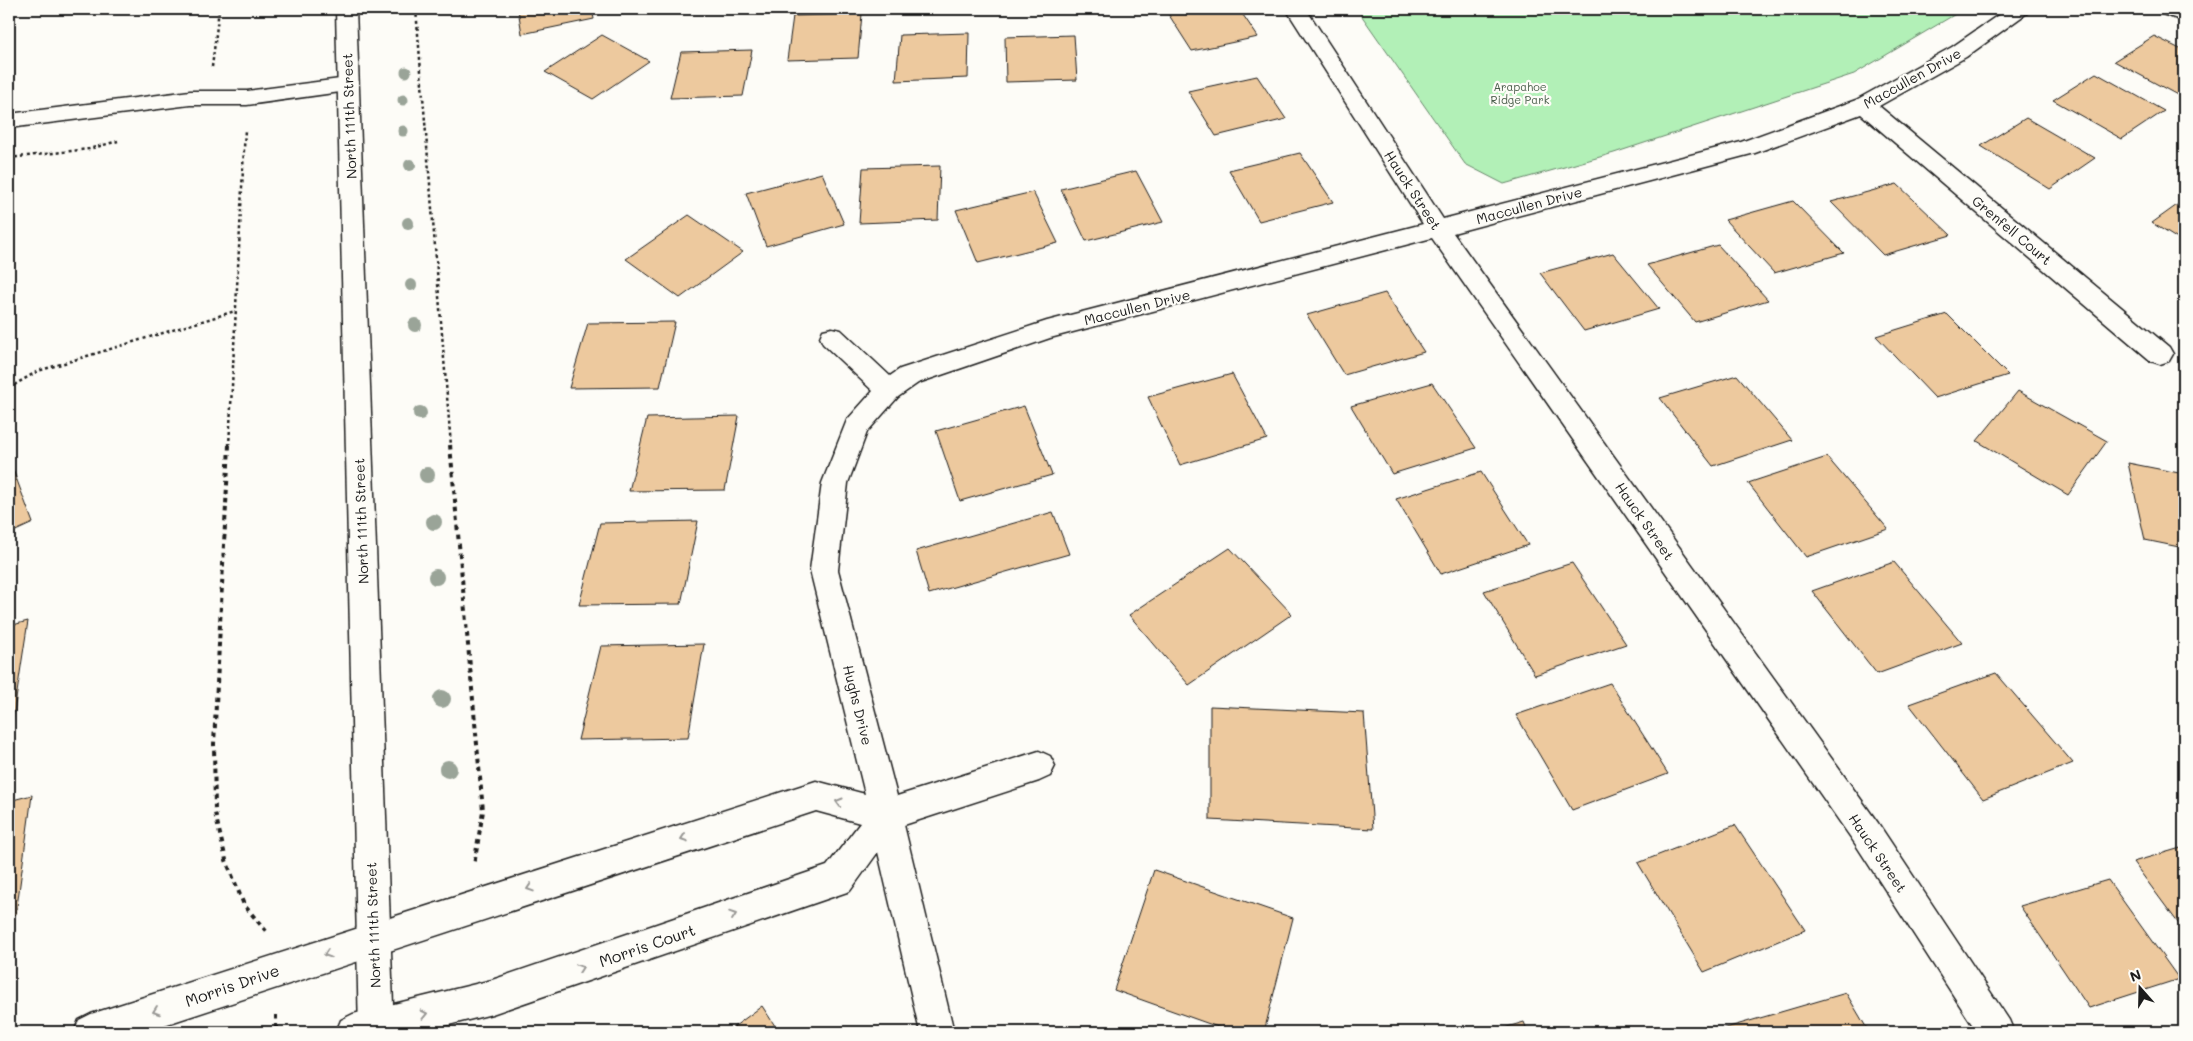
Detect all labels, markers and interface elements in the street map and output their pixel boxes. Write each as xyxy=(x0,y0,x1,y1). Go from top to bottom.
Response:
street label: Maccullen Drive xyxy=(1860,43,1964,113)
street label: North 111th Street xyxy=(337,53,361,179)
park label: Arapahoe Ridge Park xyxy=(1490,79,1550,107)
street label: Hauck Street xyxy=(1380,147,1446,233)
street label: Maccullen Drive xyxy=(1474,182,1584,228)
street label: Grenfell Court xyxy=(1968,191,2056,269)
street label: Maccullen Drive xyxy=(1082,285,1192,329)
street label: North 111th Street xyxy=(349,458,373,584)
street label: Hauck Street xyxy=(1611,478,1679,564)
street label: Hughs Drive xyxy=(839,663,877,747)
one-way arrow xyxy=(835,797,843,808)
street label: Hauck Street xyxy=(1845,810,1911,896)
one-way arrow xyxy=(680,833,689,843)
street label: North 111th Street xyxy=(361,862,385,988)
one-way arrow xyxy=(526,883,534,893)
one-way arrow xyxy=(729,911,737,921)
street label: Morris Court xyxy=(596,919,698,971)
one-way arrow xyxy=(323,948,331,958)
street label: Morris Drive xyxy=(182,959,282,1011)
one-way arrow xyxy=(575,963,583,973)
north arrow xyxy=(2116,964,2166,1014)
text: N xyxy=(2127,965,2144,986)
one-way arrow xyxy=(152,1005,160,1015)
one-way arrow xyxy=(419,1009,428,1020)

